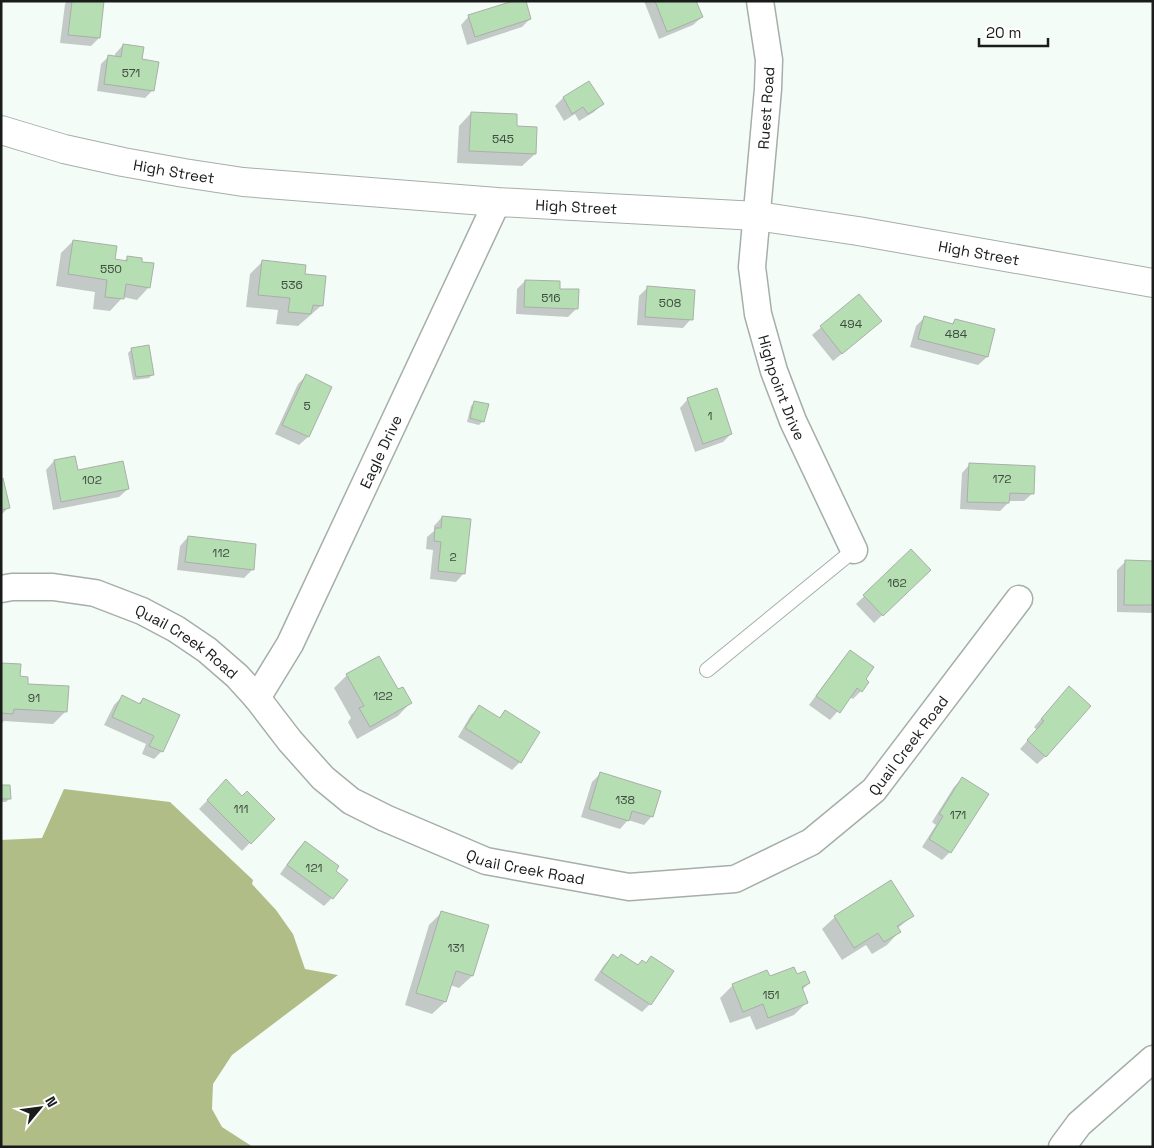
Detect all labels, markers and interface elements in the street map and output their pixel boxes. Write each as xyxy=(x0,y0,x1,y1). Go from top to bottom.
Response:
scale bar xyxy=(979,15,1048,47)
text: 20 m xyxy=(986,23,1021,42)
house number: 571 xyxy=(122,65,140,81)
street label: Ruest Road xyxy=(754,66,778,150)
house number: 545 xyxy=(492,131,514,147)
street label: High Street xyxy=(132,155,216,187)
street label: High Street xyxy=(535,195,618,218)
street label: High Street xyxy=(937,236,1021,269)
house number: 550 xyxy=(100,261,122,277)
house number: 536 xyxy=(281,277,303,293)
house number: 516 xyxy=(541,290,561,306)
house number: 508 xyxy=(659,295,681,311)
house number: 494 xyxy=(840,316,863,332)
house number: 484 xyxy=(945,326,968,342)
street label: Highpoint Drive xyxy=(755,332,810,443)
house number: 5 xyxy=(303,398,311,414)
house number: 1 xyxy=(707,408,713,424)
street label: Eagle Drive xyxy=(355,411,406,491)
house number: 172 xyxy=(993,471,1011,487)
house number: 102 xyxy=(82,472,102,488)
house number: 112 xyxy=(212,545,230,561)
house number: 2 xyxy=(449,549,457,565)
house number: 162 xyxy=(887,575,907,591)
street label: Quail Creek Road xyxy=(133,600,242,682)
house number: 122 xyxy=(373,688,393,704)
house number: 91 xyxy=(28,690,40,706)
street label: Quail Creek Road xyxy=(864,692,952,799)
house number: 138 xyxy=(615,792,635,808)
house number: 111 xyxy=(233,801,249,817)
house number: 171 xyxy=(950,807,966,823)
street label: Quail Creek Road xyxy=(463,844,586,888)
house number: 121 xyxy=(305,860,323,876)
house number: 131 xyxy=(447,940,465,956)
house number: 151 xyxy=(762,987,780,1003)
north arrow xyxy=(15,1083,65,1133)
text: N xyxy=(41,1093,62,1110)

